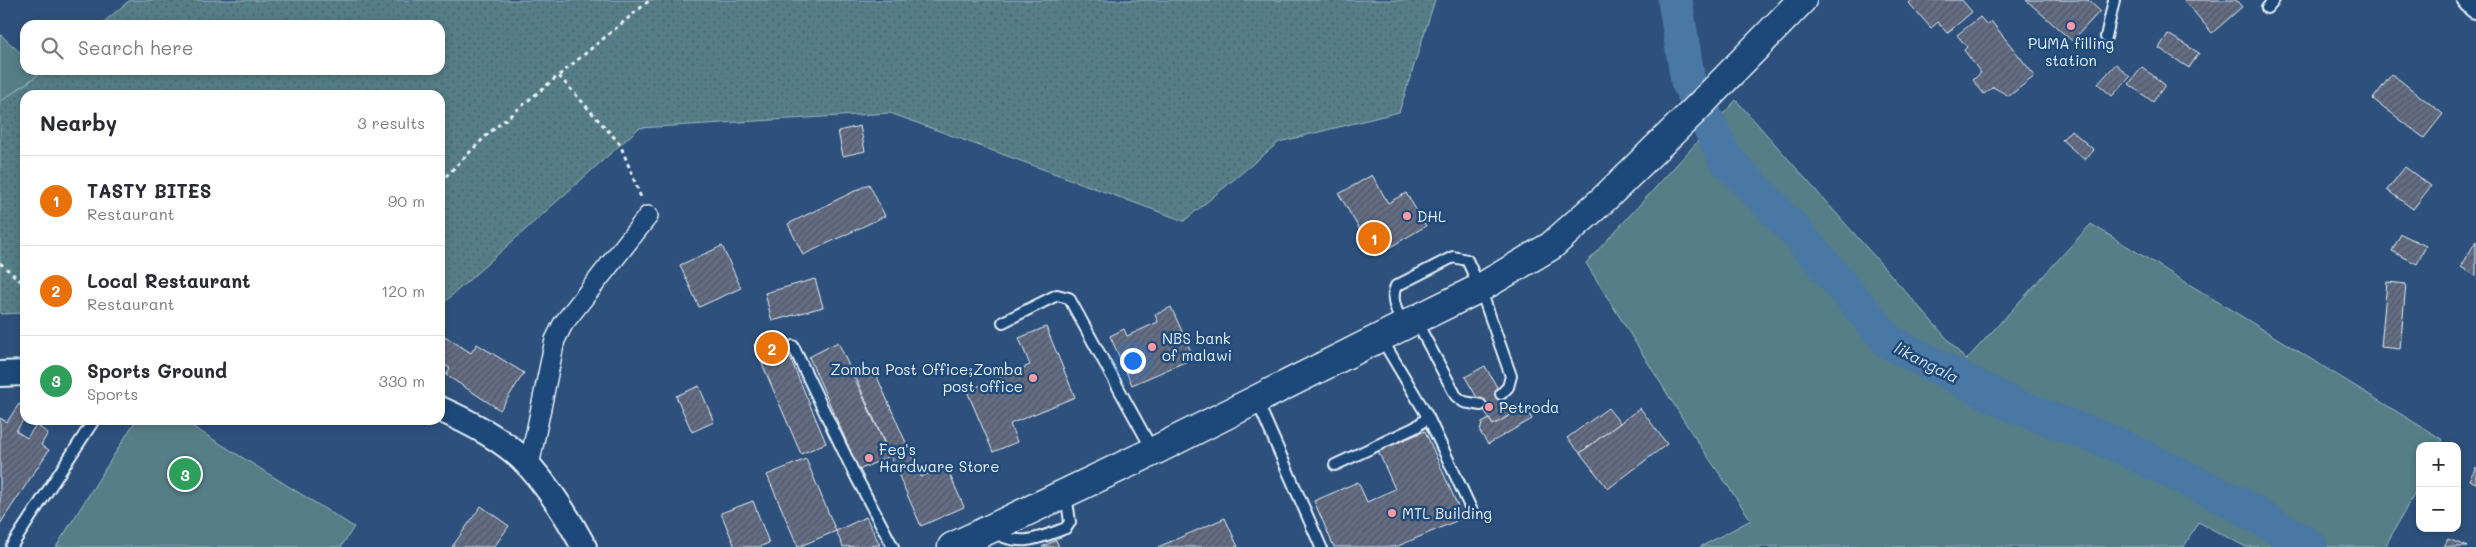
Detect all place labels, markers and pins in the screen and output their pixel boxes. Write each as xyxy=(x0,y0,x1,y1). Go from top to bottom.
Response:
marker: PUMA filling station xyxy=(2065,20,2077,32)
place label: PUMA filling station xyxy=(2028,33,2114,70)
place label: DHL xyxy=(1417,206,1446,226)
marker: DHL xyxy=(1401,210,1413,222)
pin: 1 xyxy=(1358,219,1390,257)
place label: NBS bank of malawi xyxy=(1162,328,1232,365)
pin: 2 xyxy=(756,329,788,367)
marker: NBS bank of malawi xyxy=(1146,341,1158,353)
place label: Zomba Post Office;Zomba post office xyxy=(831,359,1023,396)
marker: Zomba Post Office;Zomba post office xyxy=(1027,372,1039,384)
place label: Petroda xyxy=(1499,397,1559,417)
marker: Petroda xyxy=(1483,401,1495,413)
place label: Feg's Hardware Store xyxy=(879,439,999,476)
marker: Feg's Hardware Store xyxy=(863,452,875,464)
pin: 3 xyxy=(169,455,201,493)
place label: MTL Building xyxy=(1402,503,1492,523)
marker: MTL Building xyxy=(1386,507,1398,519)

